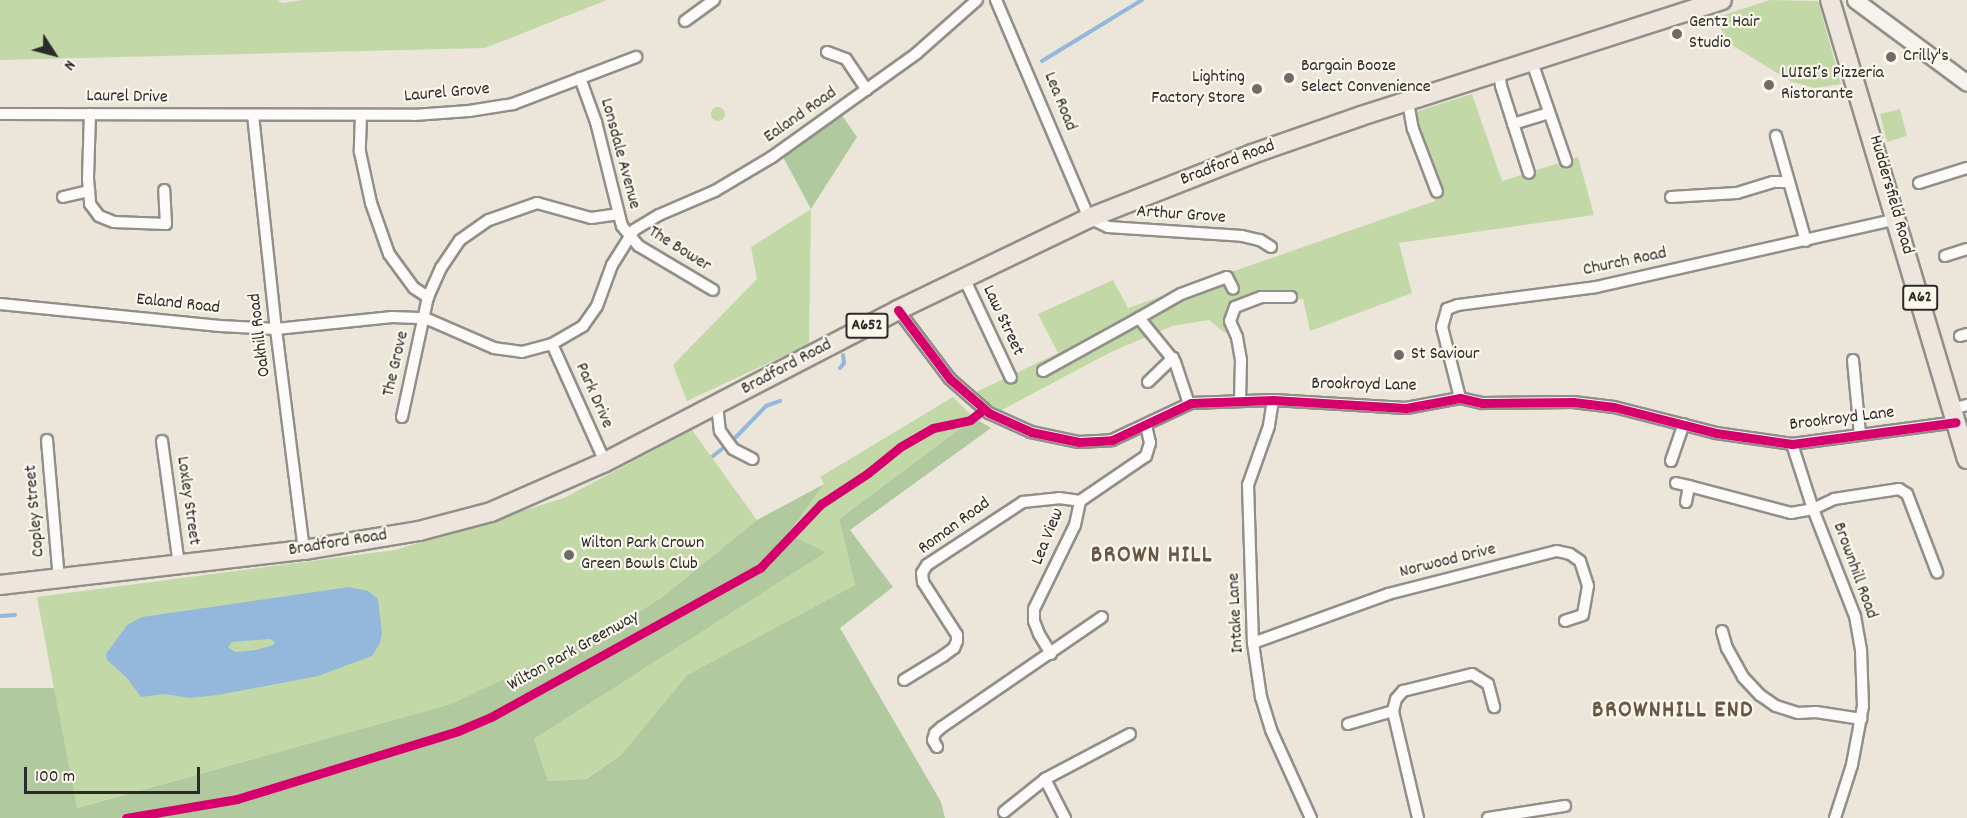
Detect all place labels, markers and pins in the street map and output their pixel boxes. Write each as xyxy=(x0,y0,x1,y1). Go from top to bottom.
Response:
place label: Gentz Hair Studio xyxy=(1689,13,1760,56)
marker: Gentz Hair Studio xyxy=(1670,27,1684,41)
place label: Crilly's xyxy=(1903,46,1949,68)
marker: Crilly's xyxy=(1884,50,1898,64)
place label: Bargain Booze Select Convenience xyxy=(1301,57,1431,100)
place label: LUIGI’s Pizzeria Ristorante xyxy=(1781,64,1884,106)
place label: Lighting Factory Store xyxy=(1151,68,1245,110)
marker: Bargain Booze Select Convenience xyxy=(1282,71,1296,85)
marker: LUIGI’s Pizzeria Ristorante xyxy=(1762,78,1776,92)
marker: Lighting Factory Store xyxy=(1250,82,1264,96)
place label: St Saviour xyxy=(1411,344,1479,366)
marker: St Saviour xyxy=(1392,348,1406,362)
place label: Wilton Park Crown Green Bowls Club xyxy=(581,534,704,576)
marker: Wilton Park Crown Green Bowls Club xyxy=(562,548,576,562)

